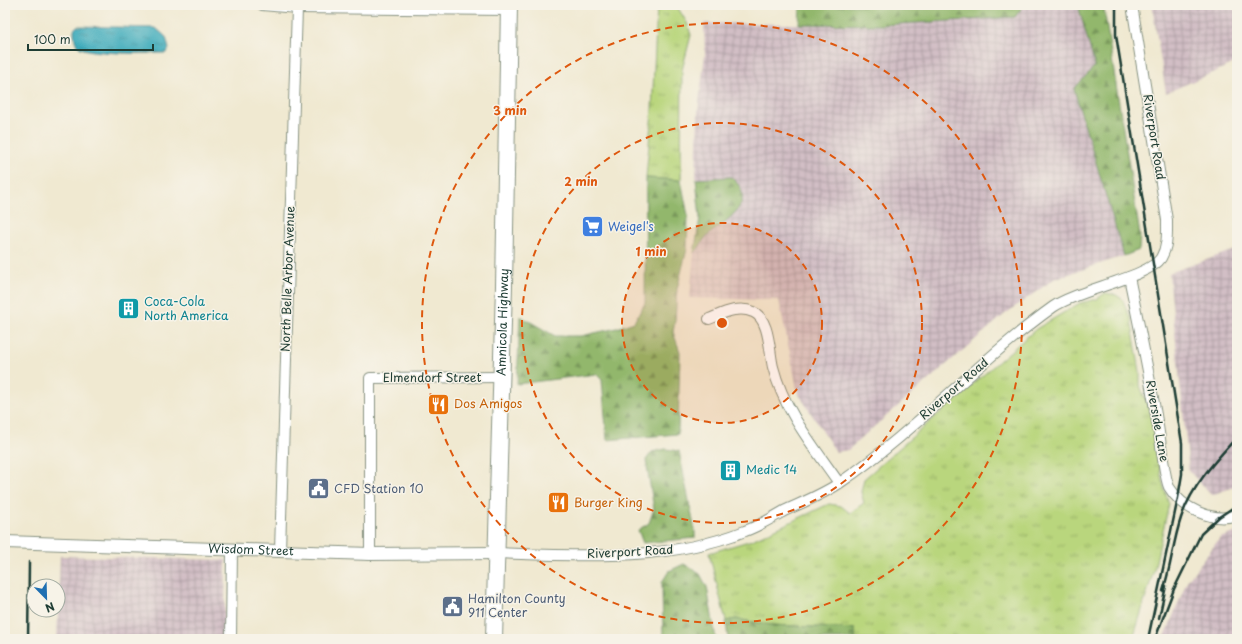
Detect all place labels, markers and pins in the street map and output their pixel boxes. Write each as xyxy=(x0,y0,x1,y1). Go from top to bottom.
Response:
supermarket icon: Weigel's xyxy=(579,214,605,240)
place label: Weigel's xyxy=(608,217,654,235)
place label: Coca-Cola North America xyxy=(144,292,229,324)
building icon: Coca-Cola North America xyxy=(116,296,142,322)
centre of rings xyxy=(715,316,729,330)
restaurant icon: Dos Amigos xyxy=(425,391,451,417)
place label: Dos Amigos xyxy=(454,394,523,412)
building icon: Medic 14 xyxy=(718,457,744,483)
place label: Medic 14 xyxy=(746,460,797,478)
public building icon: CFD Station 10 xyxy=(306,476,332,502)
place label: CFD Station 10 xyxy=(334,479,424,497)
restaurant icon: Burger King xyxy=(546,490,572,516)
place label: Burger King xyxy=(574,493,643,511)
place label: Hamilton County 911 Center xyxy=(468,589,566,621)
public building icon: Hamilton County 911 Center xyxy=(439,593,465,619)

